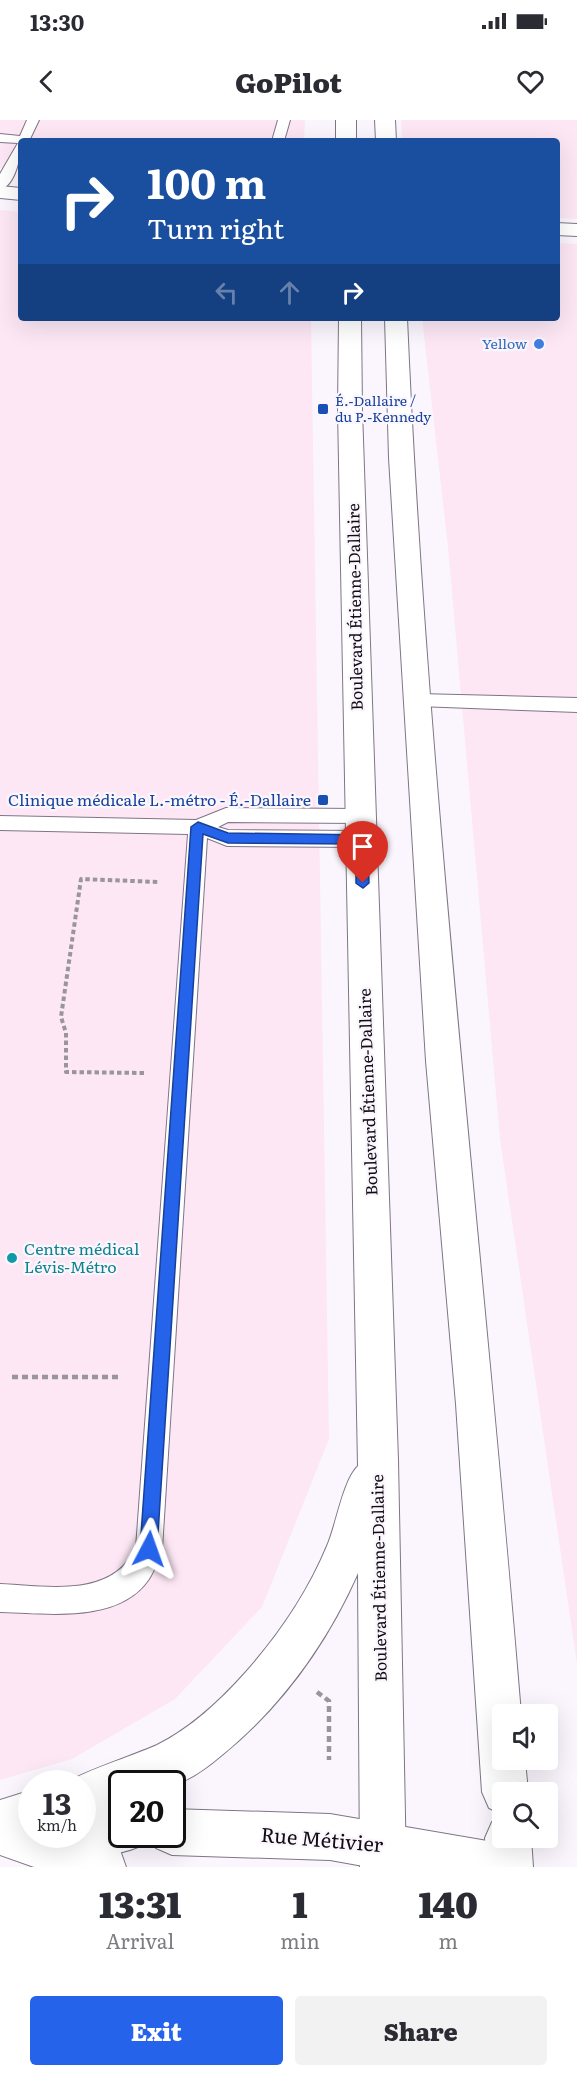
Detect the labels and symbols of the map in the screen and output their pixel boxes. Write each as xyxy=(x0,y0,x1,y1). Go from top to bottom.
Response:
place label: Yellow xyxy=(482,333,527,353)
marker: Yellow xyxy=(532,337,546,351)
place label: É.-Dallaire / du P.-Kennedy xyxy=(335,390,432,426)
marker: É.-Dallaire / du P.-Kennedy xyxy=(316,402,330,416)
street label: Boulevard Étienne-Dallaire xyxy=(340,503,368,711)
place label: Clinique médicale L.-métro - É.-Dallaire xyxy=(8,787,311,811)
marker: Clinique médicale L.-métro - É.-Dallaire xyxy=(316,793,330,807)
pin xyxy=(337,821,388,883)
street label: Boulevard Étienne-Dallaire xyxy=(351,988,383,1196)
place label: Centre médical Lévis-Métro xyxy=(24,1236,139,1278)
marker: Centre médical Lévis-Métro xyxy=(5,1251,19,1265)
street label: Boulevard Étienne-Dallaire xyxy=(364,1474,392,1682)
position arrow xyxy=(117,1517,181,1581)
speed limit sign: 20 xyxy=(108,1770,186,1848)
street label: Rue Métivier xyxy=(260,1818,385,1858)

